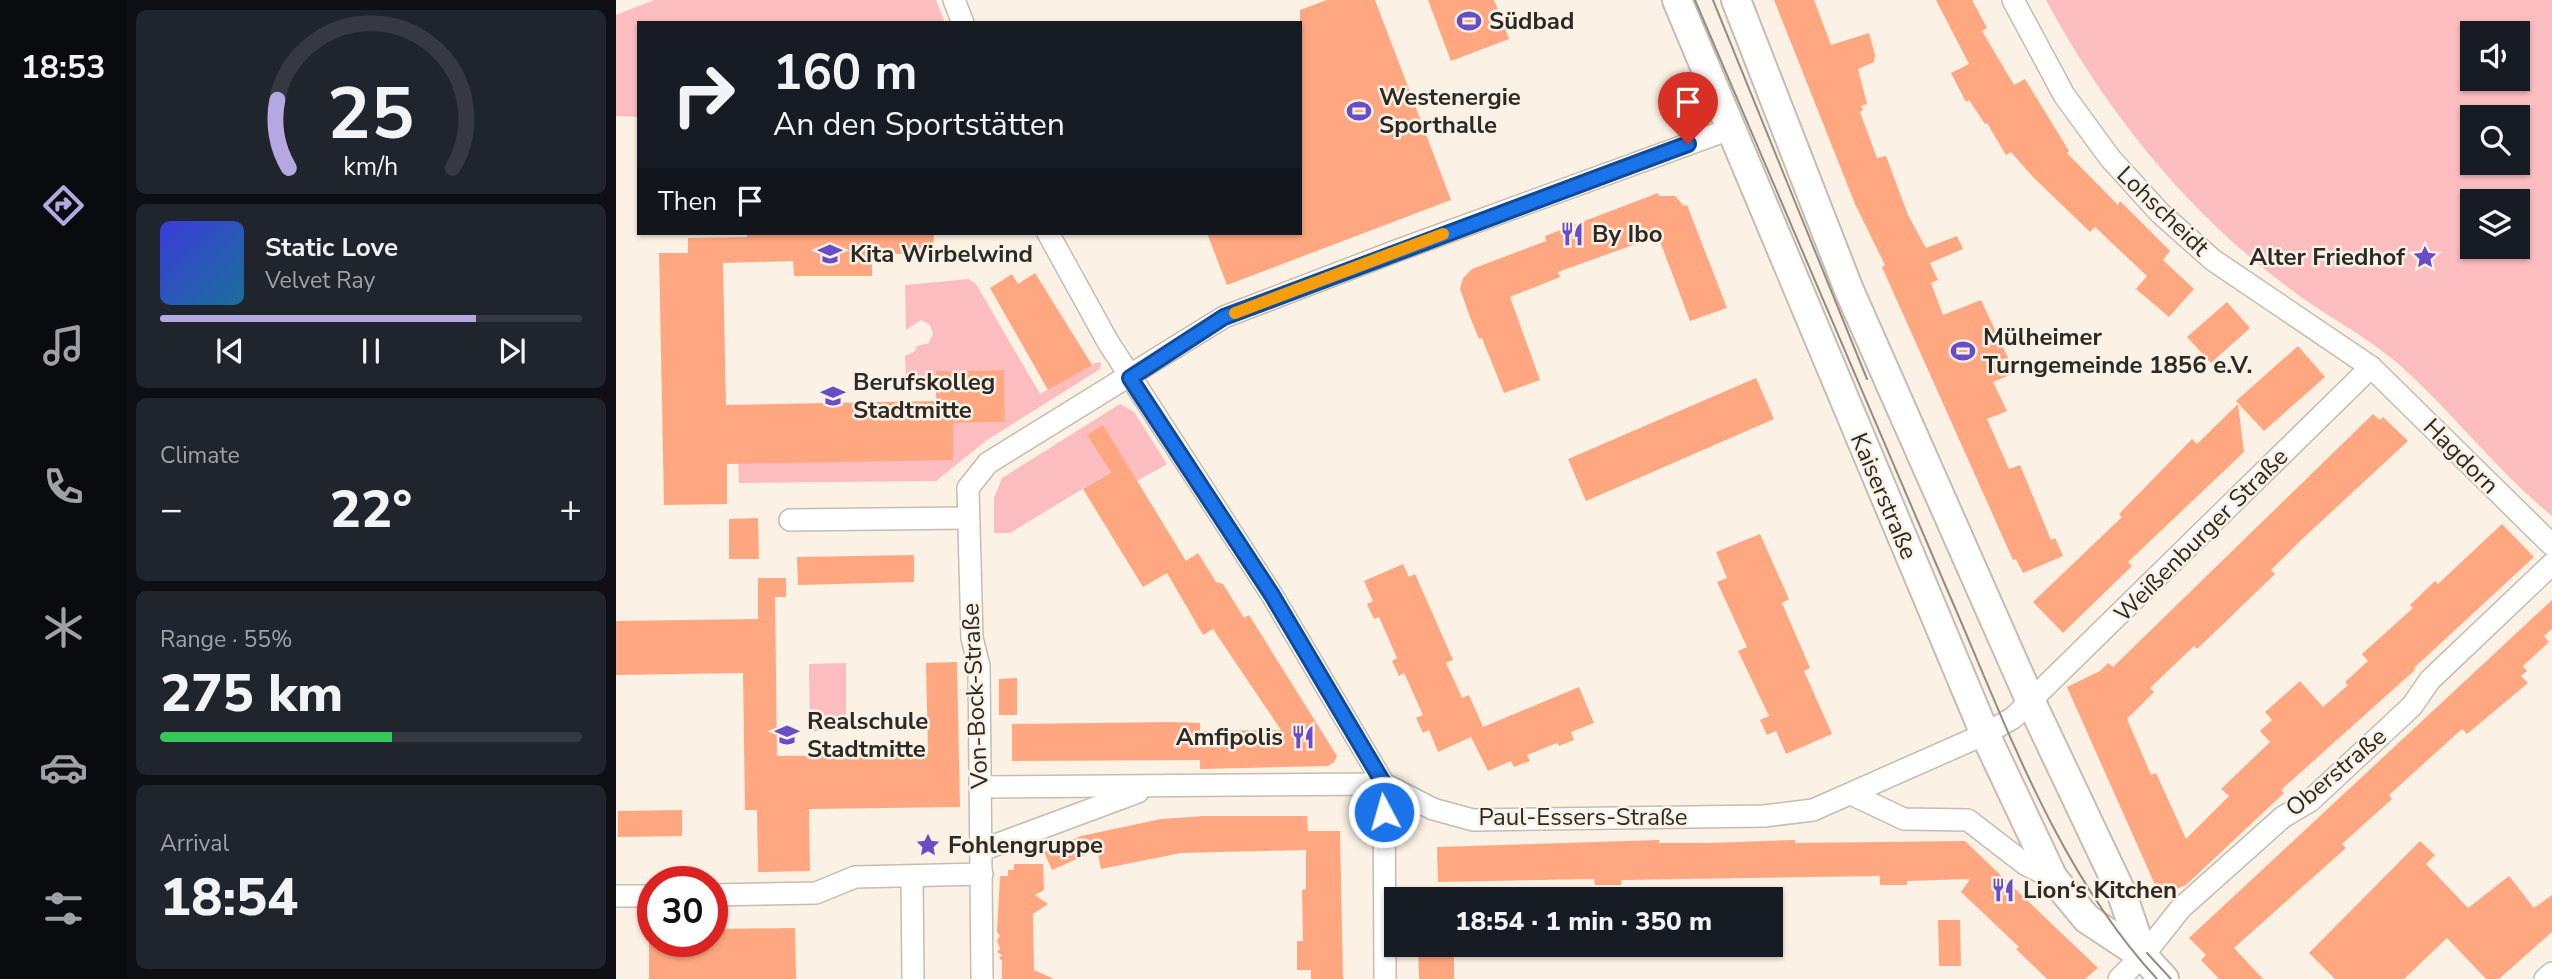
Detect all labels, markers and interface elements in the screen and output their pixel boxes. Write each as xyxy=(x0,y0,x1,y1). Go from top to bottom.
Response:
place label: Südbad xyxy=(1489,5,1574,37)
sports icon: Südbad xyxy=(1455,7,1483,35)
map controls xyxy=(2460,21,2530,259)
button: sound xyxy=(2460,21,2530,91)
text: 160 m xyxy=(773,39,917,106)
text: 18:53 xyxy=(21,46,105,89)
icon: right xyxy=(658,49,749,140)
text: 25 xyxy=(327,64,415,164)
pin xyxy=(1658,72,1718,144)
place label: Westenergie Sporthalle xyxy=(1379,81,1521,141)
icon: arrive xyxy=(1669,83,1707,121)
sports icon: Westenergie Sporthalle xyxy=(1345,97,1373,125)
text: An den Sportstätten xyxy=(773,103,1065,146)
button: search xyxy=(2460,105,2530,175)
text: km/h xyxy=(343,150,399,184)
street label: Lohscheidt xyxy=(2110,159,2217,264)
icon: directions xyxy=(39,181,88,230)
icon: arrive xyxy=(731,182,769,220)
text: Then xyxy=(658,184,717,219)
button: layers xyxy=(2460,189,2530,259)
place label: By Ibo xyxy=(1592,218,1663,250)
restaurant icon: By Ibo xyxy=(1558,220,1586,248)
text: Static Love xyxy=(265,230,398,265)
place label: Kita Wirbelwind xyxy=(850,238,1033,270)
school or university icon: Kita Wirbelwind xyxy=(816,240,844,268)
place label: Alter Friedhof xyxy=(2249,241,2406,273)
place icon: Alter Friedhof xyxy=(2411,243,2439,271)
text: Velvet Ray xyxy=(265,265,375,296)
icon: music xyxy=(39,321,88,370)
place label: Mülheimer Turngemeinde 1856 e.V. xyxy=(1983,321,2253,381)
icon: previous xyxy=(211,332,249,370)
icon: pause xyxy=(352,332,390,370)
icon: next xyxy=(493,332,531,370)
sports icon: Mülheimer Turngemeinde 1856 e.V. xyxy=(1949,337,1977,365)
place label: Berufskolleg Stadtmitte xyxy=(853,366,995,426)
school or university icon: Berufskolleg Stadtmitte xyxy=(819,382,847,410)
street label: Hagdorn xyxy=(2416,411,2506,501)
street label: Kaiserstraße xyxy=(1843,428,1925,564)
text: Climate xyxy=(160,440,240,471)
street label: Weißenburger Straße xyxy=(2107,441,2295,629)
icon: phone xyxy=(39,462,88,511)
text: 22° xyxy=(330,474,412,545)
text: − xyxy=(160,484,183,535)
text: + xyxy=(559,484,582,535)
street label: Von-Bock-Straße xyxy=(954,602,996,791)
icon: climate xyxy=(39,603,88,652)
text: Range · 55% xyxy=(160,624,292,655)
text: 275 km xyxy=(160,658,343,729)
place label: Realschule Stadtmitte xyxy=(807,705,928,765)
street label: Oberstraße xyxy=(2279,720,2393,824)
school or university icon: Realschule Stadtmitte xyxy=(773,721,801,749)
place label: Amfipolis xyxy=(1176,721,1283,753)
restaurant icon: Amfipolis xyxy=(1289,723,1317,751)
icon: car xyxy=(39,743,88,792)
position arrow xyxy=(1347,775,1421,849)
street label: Paul-Essers-Straße xyxy=(1478,801,1688,833)
text: Arrival xyxy=(160,828,229,859)
place label: Fohlengruppe xyxy=(948,829,1103,861)
place icon: Fohlengruppe xyxy=(914,831,942,859)
text: 18:54 xyxy=(160,862,298,933)
speed limit sign: 30 xyxy=(637,866,728,957)
place label: Lion‘s Kitchen xyxy=(2023,874,2177,906)
restaurant icon: Lion‘s Kitchen xyxy=(1989,876,2017,904)
icon: filters xyxy=(39,884,88,933)
text: 18:54 · 1 min · 350 m xyxy=(1455,904,1712,939)

